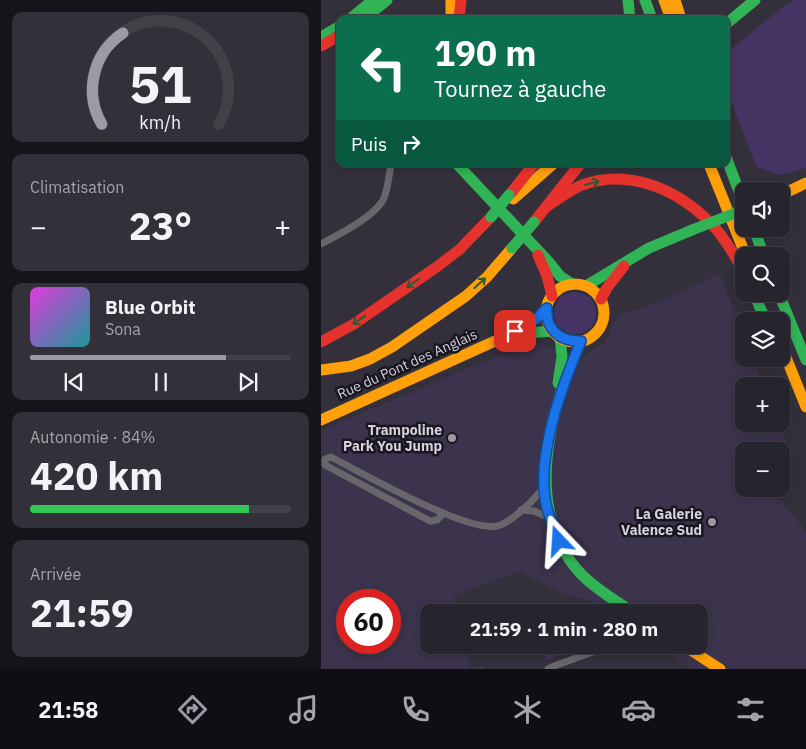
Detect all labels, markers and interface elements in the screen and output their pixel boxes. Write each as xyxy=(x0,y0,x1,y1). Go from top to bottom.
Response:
text: 190 m xyxy=(434,30,537,76)
icon: left xyxy=(351,35,416,100)
text: 51 xyxy=(129,50,192,117)
text: Tournez à gauche xyxy=(434,74,606,103)
text: km/h xyxy=(140,111,182,134)
icon: right xyxy=(397,130,425,158)
text: Puis xyxy=(351,132,387,156)
text: Climatisation xyxy=(30,177,124,197)
one-way arrow xyxy=(584,177,600,187)
map controls xyxy=(735,182,790,497)
button: sound xyxy=(735,182,790,237)
text: 23° xyxy=(129,201,192,250)
text: − xyxy=(30,208,47,245)
text: + xyxy=(274,208,291,245)
button: search xyxy=(735,247,790,302)
one-way arrow xyxy=(474,277,487,289)
one-way arrow xyxy=(407,278,421,288)
text: Blue Orbit xyxy=(105,295,195,319)
pin xyxy=(494,310,536,352)
button: layers xyxy=(735,312,790,367)
one-way arrow xyxy=(352,315,366,325)
icon: arrive xyxy=(501,317,529,345)
text: Sona xyxy=(105,319,141,339)
street label: Rue du Pont des Anglais xyxy=(334,325,480,403)
icon: previous xyxy=(60,368,88,396)
icon: pause xyxy=(147,368,175,396)
icon: next xyxy=(234,368,262,396)
button: + xyxy=(735,377,790,432)
place label: Trampoline Park You Jump xyxy=(343,421,442,455)
text: Autonomie · 84% xyxy=(30,427,155,447)
marker: Trampoline Park You Jump xyxy=(446,432,458,444)
button: − xyxy=(735,442,790,497)
text: 420 km xyxy=(30,451,163,500)
place label: La Galerie Valence Sud xyxy=(621,505,702,539)
position arrow xyxy=(532,514,584,566)
marker: La Galerie Valence Sud xyxy=(706,516,718,528)
text: Arrivée xyxy=(30,564,81,584)
text: 21:59 xyxy=(30,588,134,637)
speed limit sign: 60 xyxy=(336,589,401,654)
text: 21:59 · 1 min · 280 m xyxy=(470,617,658,641)
icon: directions xyxy=(175,692,210,727)
icon: music xyxy=(286,692,321,727)
icon: phone xyxy=(398,692,433,727)
icon: climate xyxy=(510,692,545,727)
icon: car xyxy=(621,692,656,727)
icon: filters xyxy=(733,692,768,727)
text: 21:58 xyxy=(38,695,98,724)

